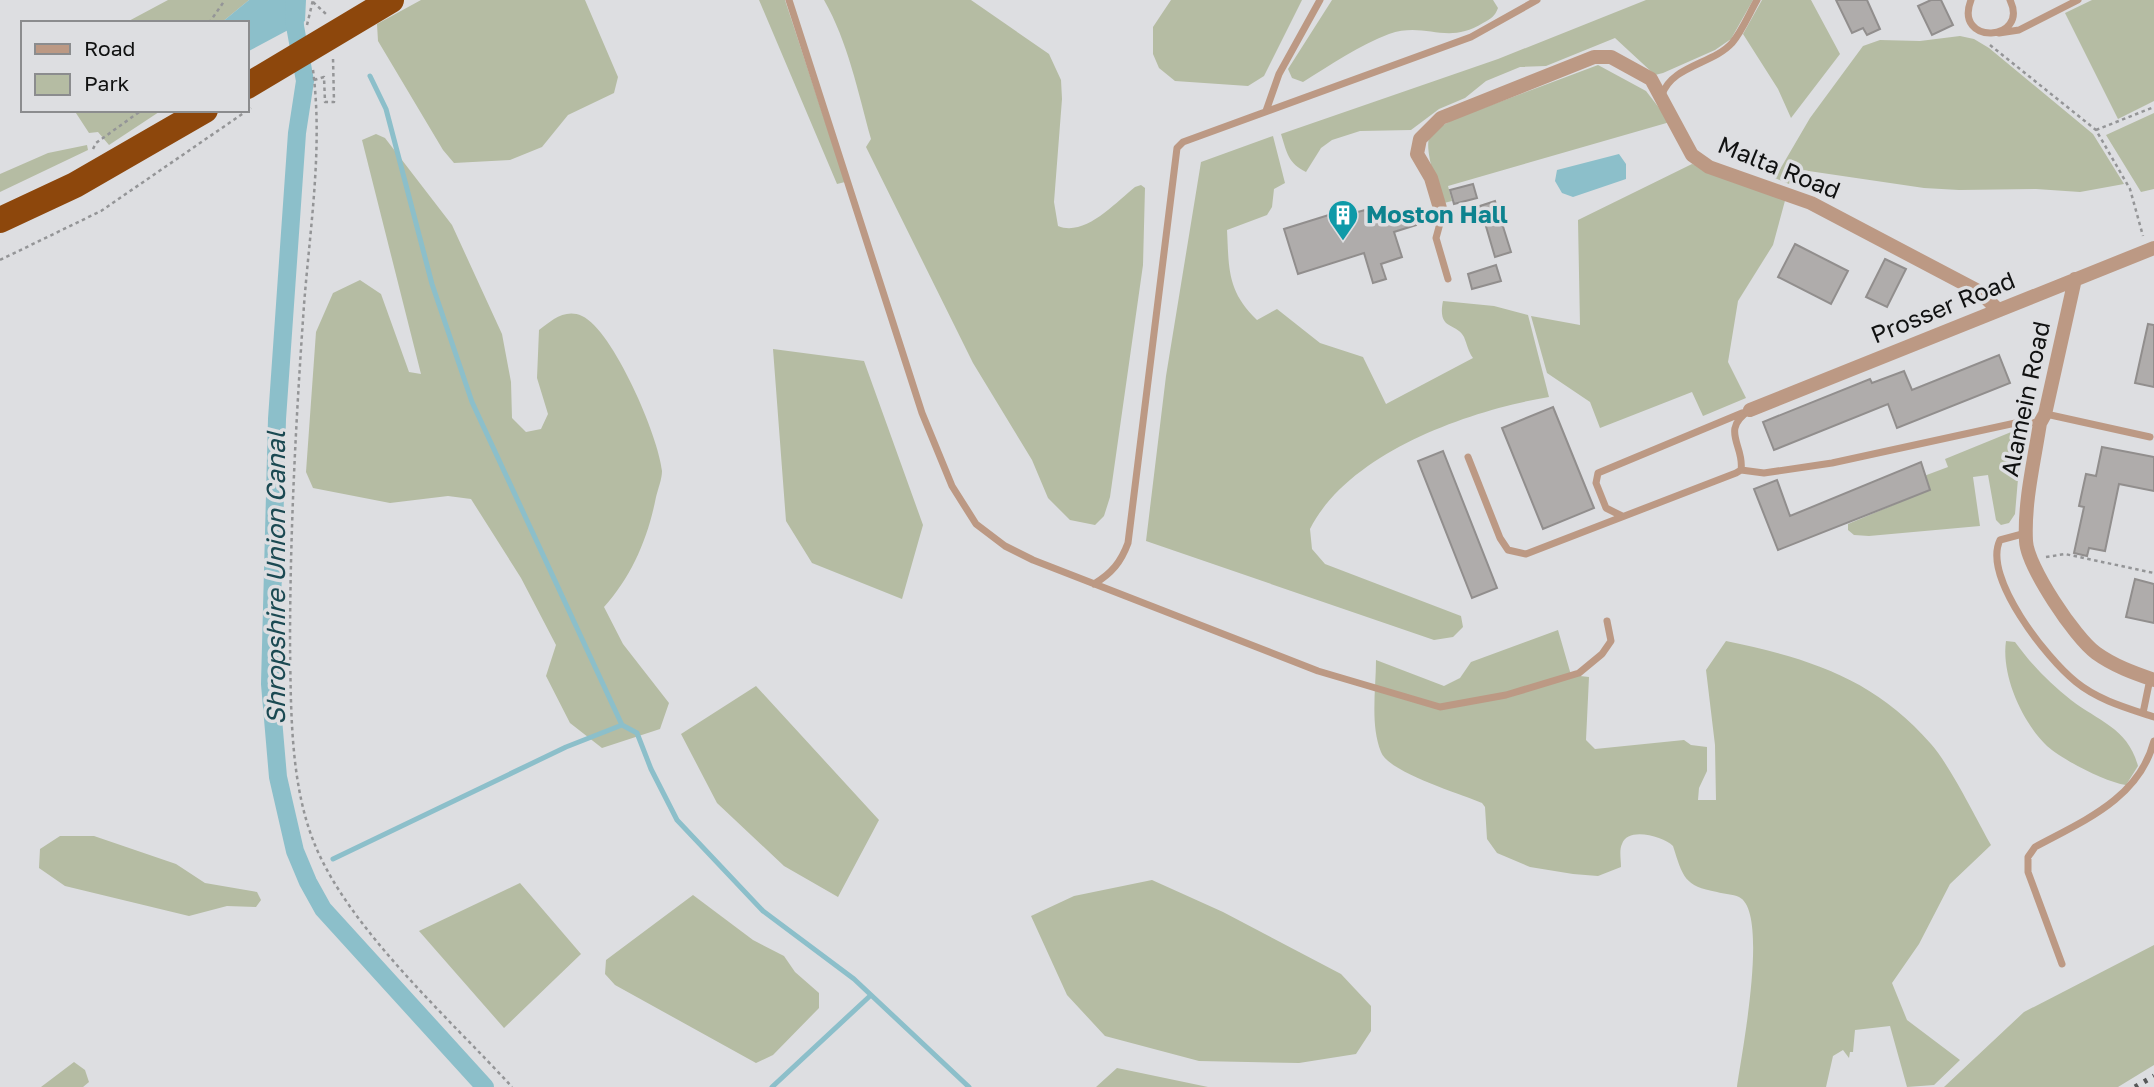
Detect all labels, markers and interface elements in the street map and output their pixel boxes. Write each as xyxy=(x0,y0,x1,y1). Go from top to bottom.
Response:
legend xyxy=(21,21,248,112)
text: Road xyxy=(84,35,135,61)
text: Park xyxy=(84,70,130,96)
street label: Malta Road xyxy=(1714,129,1845,204)
building icon: Moston Hall xyxy=(1326,198,1360,242)
place label: Moston Hall xyxy=(1366,199,1508,228)
street label: Prosser Road xyxy=(1866,265,2019,349)
street label: Alamein Road xyxy=(1994,318,2055,479)
water label: Shropshire Union Canal xyxy=(260,429,291,725)

